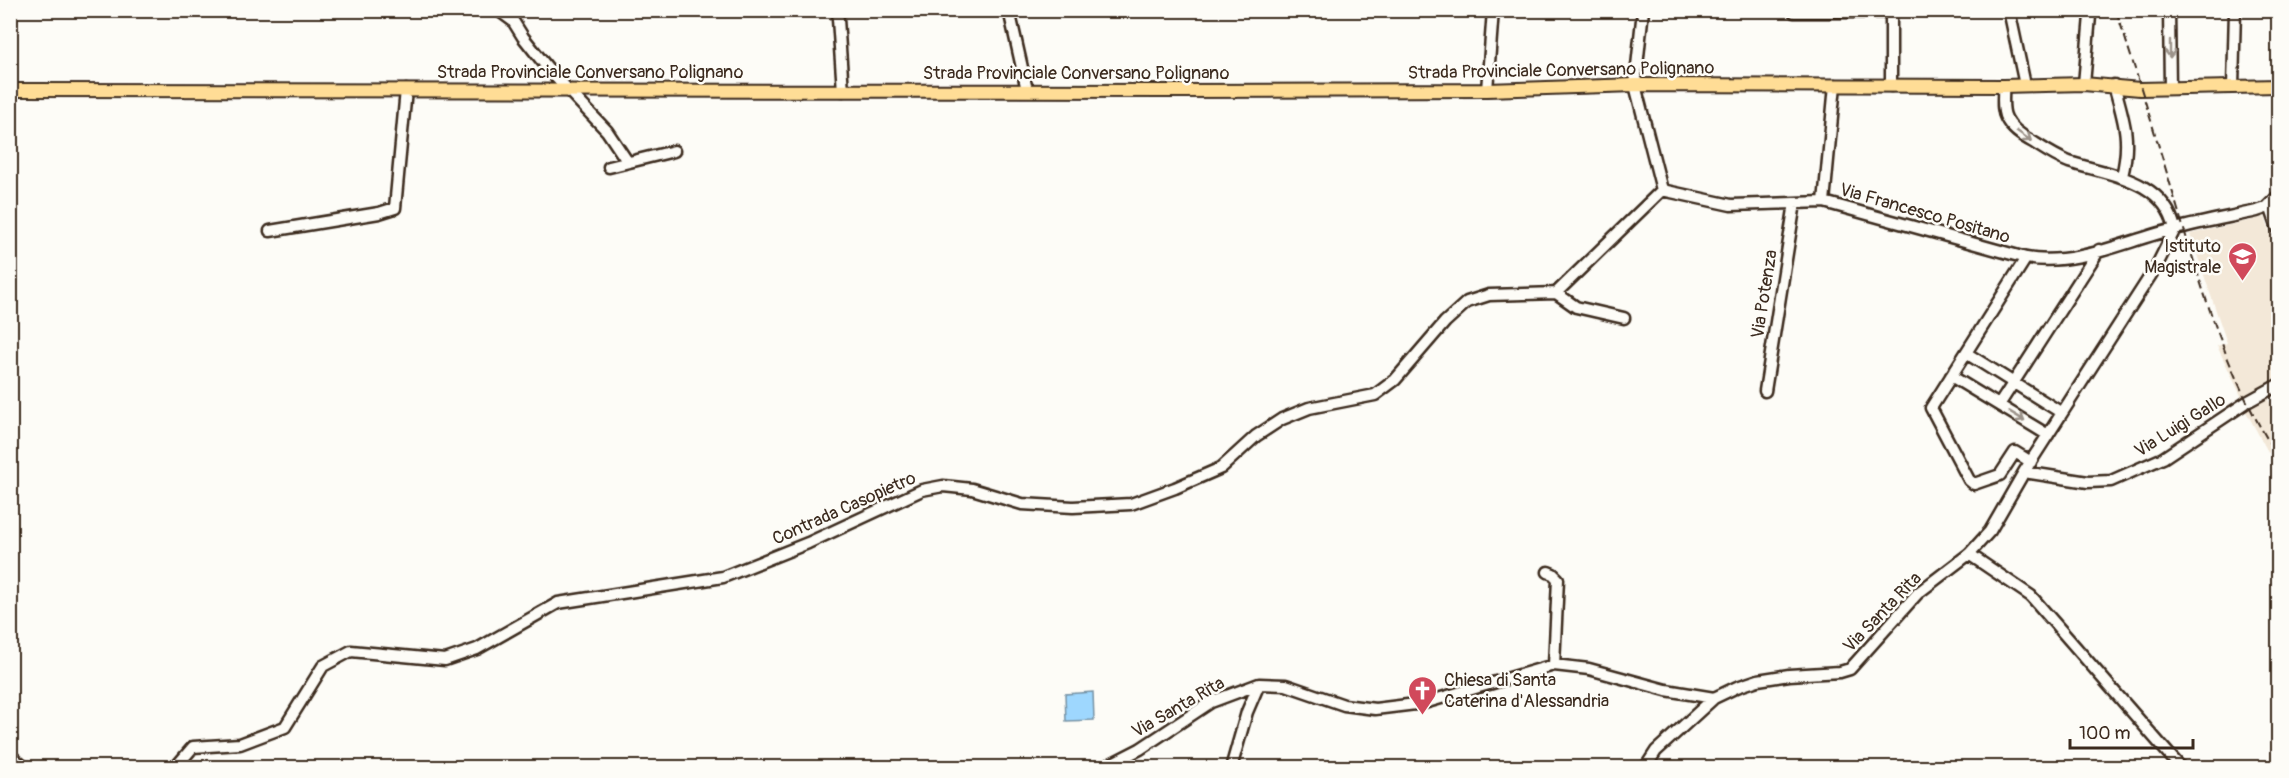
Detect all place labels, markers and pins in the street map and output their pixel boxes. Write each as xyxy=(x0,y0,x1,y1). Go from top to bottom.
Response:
place label: Istituto Magistrale xyxy=(2144,235,2221,279)
school or university icon: Istituto Magistrale xyxy=(2226,240,2258,282)
place label: Chiesa di Santa Caterina d'Alessandria xyxy=(1444,669,1609,713)
church icon: Chiesa di Santa Caterina d'Alessandria xyxy=(1407,674,1439,716)

